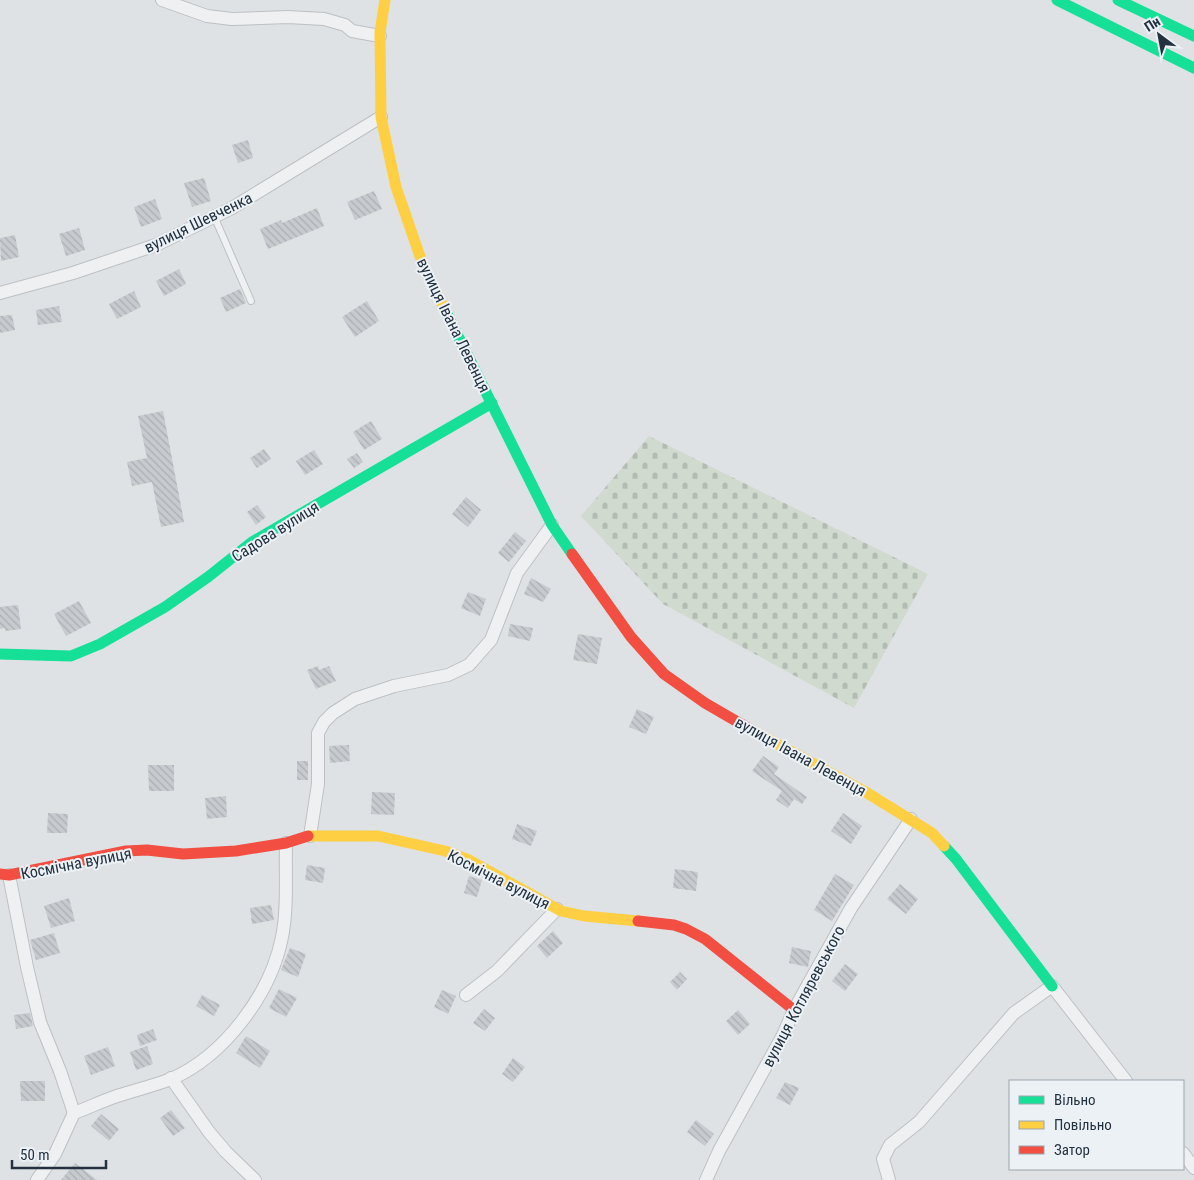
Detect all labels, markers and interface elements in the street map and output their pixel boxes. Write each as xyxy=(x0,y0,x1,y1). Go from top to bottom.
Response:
north arrow xyxy=(1134,10,1184,60)
text: Пн xyxy=(1141,13,1163,35)
street label: вулиця Шевченка xyxy=(141,188,255,257)
street label: вулиця Івана Левенця xyxy=(413,255,494,395)
street label: Садова вулиця xyxy=(228,497,323,566)
street label: вулиця Івана Левенця xyxy=(732,713,870,800)
street label: Космічна вулиця xyxy=(19,843,133,884)
street label: Космічна вулиця xyxy=(444,846,553,913)
street label: вулиця Котляревського xyxy=(758,922,849,1070)
legend xyxy=(1009,1080,1184,1170)
text: Вільно xyxy=(1054,1091,1096,1109)
text: Повільно xyxy=(1054,1116,1112,1134)
scale bar xyxy=(12,1138,106,1170)
text: Затор xyxy=(1054,1141,1090,1159)
text: 50 m xyxy=(20,1146,50,1164)

